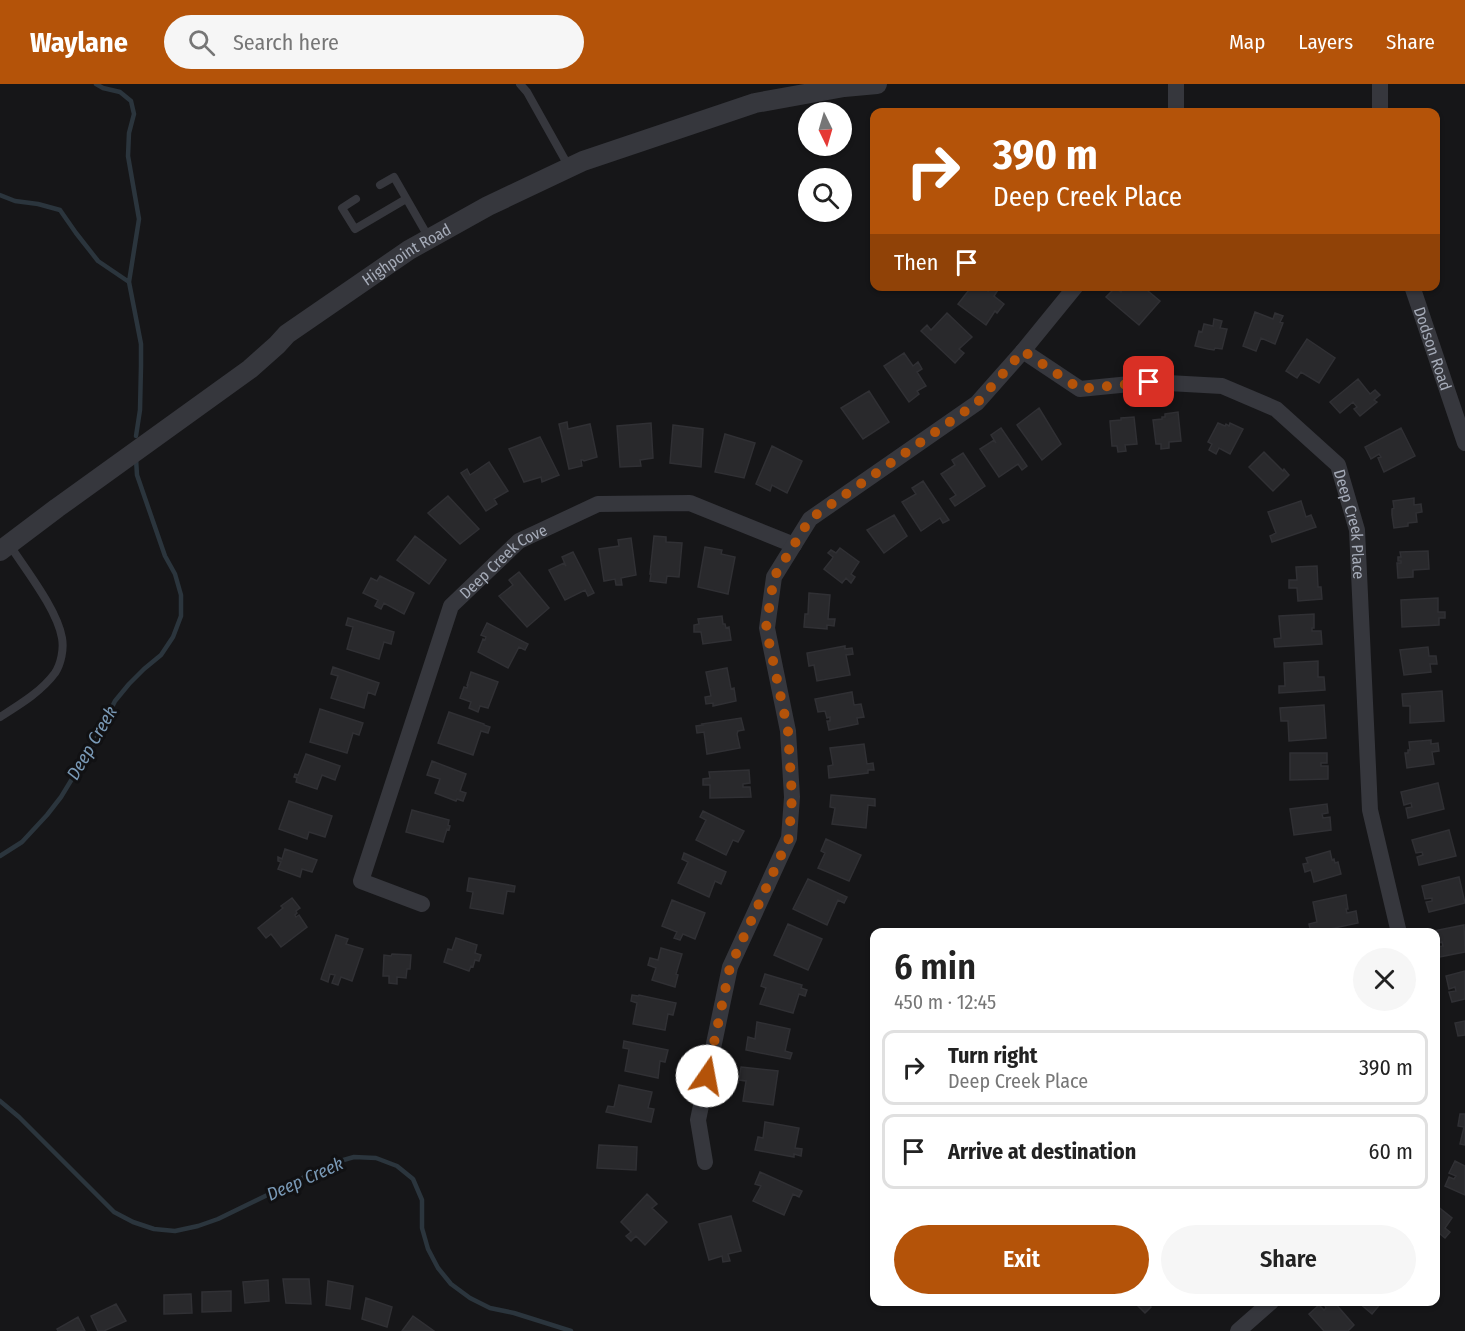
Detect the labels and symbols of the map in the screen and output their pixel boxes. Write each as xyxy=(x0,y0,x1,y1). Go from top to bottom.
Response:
north arrow xyxy=(798,102,852,156)
street label: Highpoint Road xyxy=(358,219,454,289)
street label: Dodson Road xyxy=(1410,304,1456,393)
pin xyxy=(1123,356,1174,407)
street label: Deep Creek Place xyxy=(1330,467,1369,580)
street label: Deep Creek Cove xyxy=(455,520,550,602)
water label: Deep Creek xyxy=(62,702,122,784)
position arrow xyxy=(675,1044,739,1108)
water label: Deep Creek xyxy=(263,1152,347,1206)

